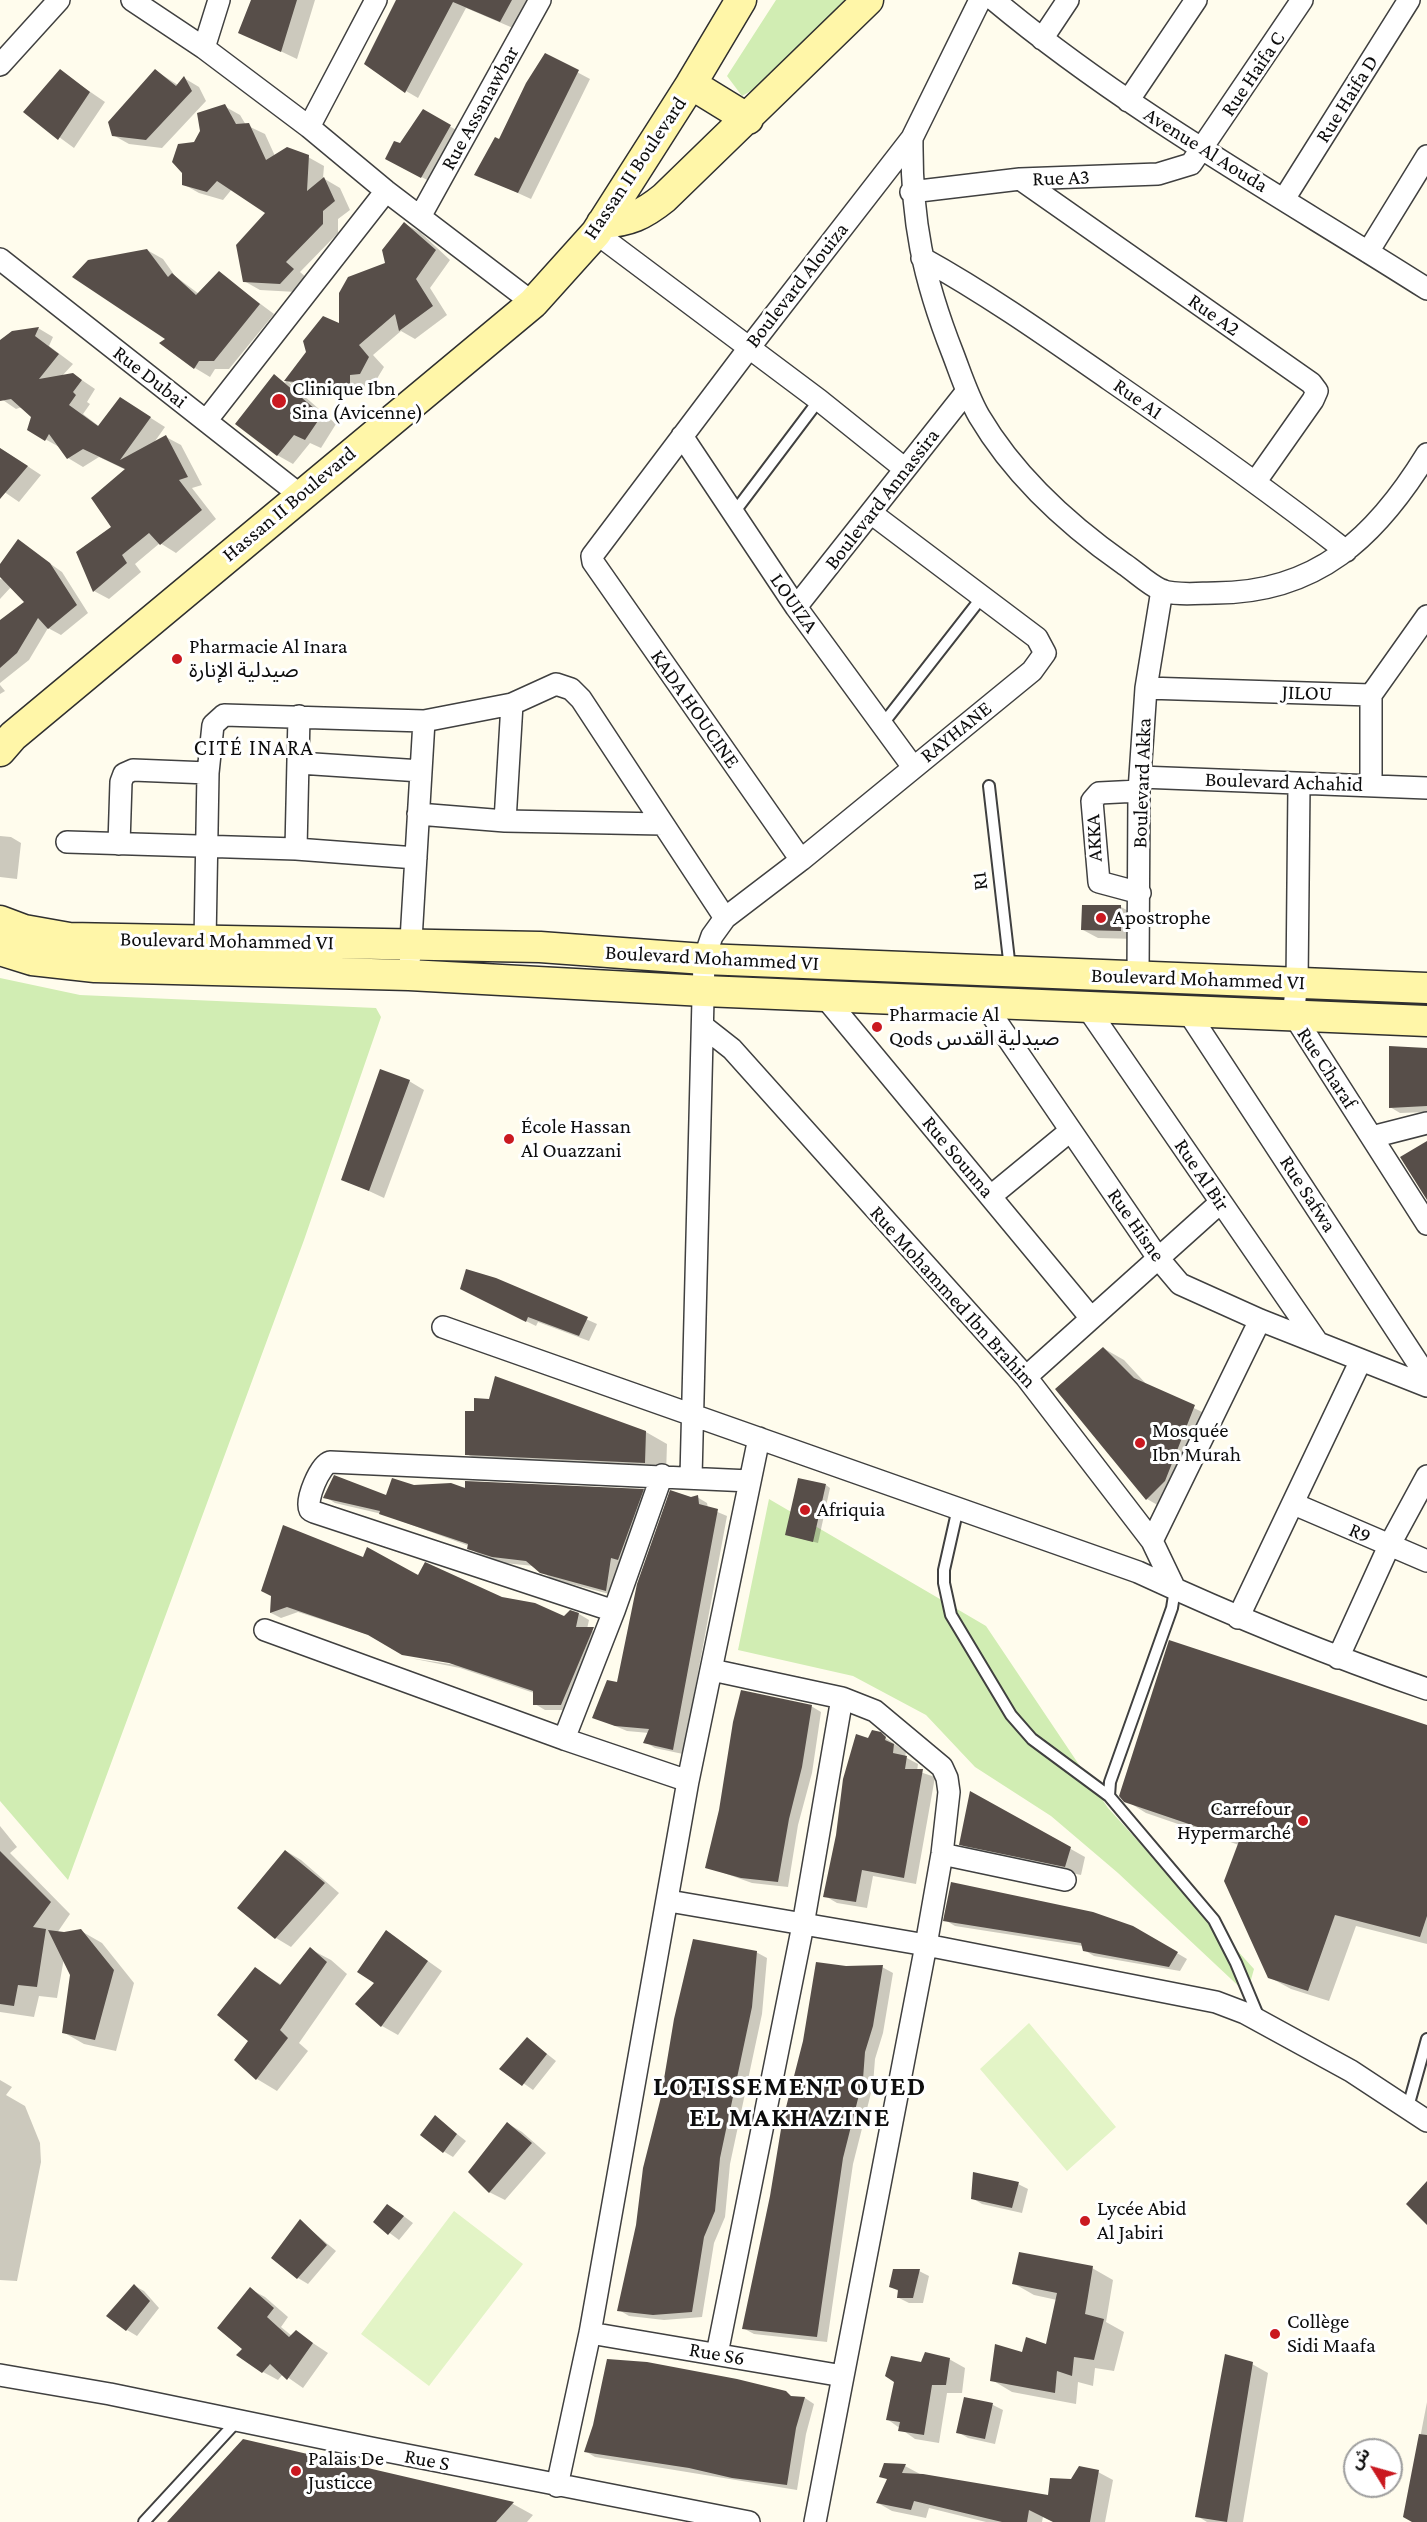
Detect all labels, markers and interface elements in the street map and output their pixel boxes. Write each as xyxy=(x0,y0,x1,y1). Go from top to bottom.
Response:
street label: Rue Haifa C xyxy=(1215,27,1291,121)
street label: Rue Assanawbar xyxy=(436,42,524,174)
street label: Rue Haifa D xyxy=(1310,51,1384,147)
street label: Hassan II Boulevard xyxy=(578,92,692,244)
street label: Avenue Al Aouda xyxy=(1139,102,1273,198)
street label: Rue A3 xyxy=(1032,164,1090,192)
street label: Boulevard Alouiza xyxy=(740,217,854,353)
street label: Rue A2 xyxy=(1183,288,1245,342)
street label: Rue Dubai xyxy=(108,340,192,414)
street label: Rue A1 xyxy=(1108,373,1168,425)
place label: Clinique Ibn Sina (Avicenne) xyxy=(292,376,423,426)
marker: Clinique Ibn Sina (Avicenne) xyxy=(270,392,288,410)
street label: Boulevard Annassira xyxy=(819,423,945,575)
street label: Hassan II Boulevard xyxy=(217,441,361,567)
street label: LOUIZA xyxy=(764,568,824,638)
place label: Pharmacie Al Inara صيدلية الإنارة xyxy=(189,634,348,684)
street label: KADA HOUCINE xyxy=(645,645,745,773)
marker: Pharmacie Al Inara صيدلية الإنارة xyxy=(170,652,184,666)
street label: JILOU xyxy=(1281,680,1333,706)
street label: RAYHANE xyxy=(915,696,997,768)
street label: Boulevard Akka xyxy=(1127,717,1157,849)
district label: CITÉ INARA xyxy=(194,735,314,761)
street label: Boulevard Achahid xyxy=(1204,767,1364,797)
street label: AKKA xyxy=(1080,814,1108,862)
street label: R1 xyxy=(966,870,994,892)
place label: Apostrophe xyxy=(1113,905,1211,931)
marker: Apostrophe xyxy=(1094,911,1108,925)
street label: Boulevard Mohammed VI xyxy=(120,927,334,955)
street label: Boulevard Mohammed VI xyxy=(604,940,820,976)
street label: Boulevard Mohammed VI xyxy=(1091,963,1305,995)
place label: Pharmacie Al Qods صيدلية القدس xyxy=(889,1002,1060,1052)
marker: Pharmacie Al Qods صيدلية القدس xyxy=(870,1020,884,1034)
street label: Rue Charaf xyxy=(1291,1023,1363,1113)
street label: Rue Sounna xyxy=(916,1111,1000,1203)
place label: École Hassan Al Ouazzani xyxy=(521,1114,631,1164)
marker: École Hassan Al Ouazzani xyxy=(502,1132,516,1146)
street label: Rue Al Bir xyxy=(1169,1134,1235,1216)
street label: Rue Safwa xyxy=(1274,1151,1342,1237)
street label: Rue Hisne xyxy=(1102,1183,1170,1267)
street label: Rue Mohammed Ibn Brahim xyxy=(864,1201,1042,1393)
place label: Mosquée Ibn Murah xyxy=(1152,1418,1241,1468)
marker: Mosquée Ibn Murah xyxy=(1133,1436,1147,1450)
place label: Afriquia xyxy=(817,1497,885,1523)
marker: Afriquia xyxy=(798,1503,812,1517)
street label: R9 xyxy=(1345,1517,1375,1549)
place label: Carrefour Hypermarché xyxy=(1177,1796,1291,1846)
marker: Carrefour Hypermarché xyxy=(1296,1814,1310,1828)
district label: LOTISSEMENT OUED EL MAKHAZINE xyxy=(653,2071,927,2134)
place label: Lycée Abid Al Jabiri xyxy=(1097,2196,1187,2246)
marker: Lycée Abid Al Jabiri xyxy=(1078,2214,1092,2228)
place label: Collège Sidi Maafa xyxy=(1287,2309,1376,2359)
marker: Collège Sidi Maafa xyxy=(1268,2327,1282,2341)
street label: Rue S6 xyxy=(687,2337,747,2371)
north arrow xyxy=(1343,2438,1403,2498)
street label: Rue S xyxy=(402,2443,452,2477)
text: ش xyxy=(1346,2444,1373,2472)
place label: Palais De Justicce xyxy=(308,2446,384,2496)
marker: Palais De Justicce xyxy=(289,2464,303,2478)

